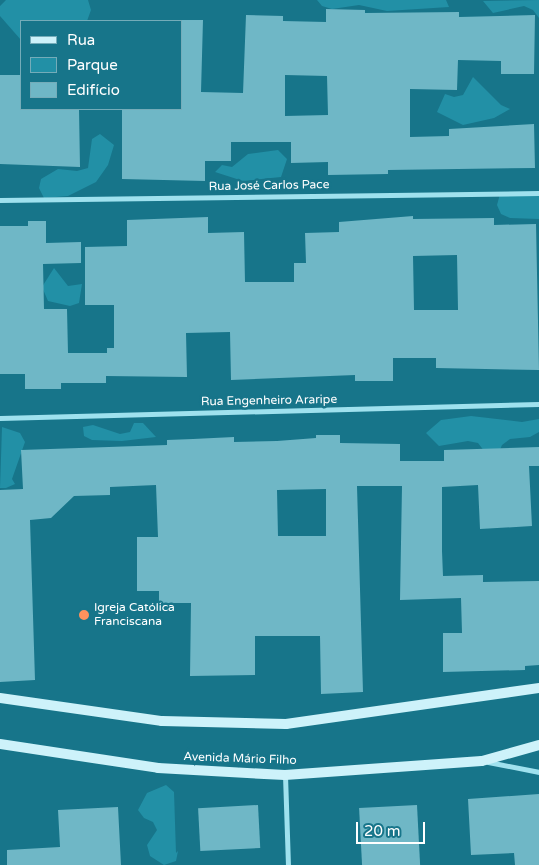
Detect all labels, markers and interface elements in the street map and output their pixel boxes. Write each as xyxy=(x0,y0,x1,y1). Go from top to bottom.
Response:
legend xyxy=(20,20,182,110)
text: Rua xyxy=(67,31,95,49)
text: Parque xyxy=(67,56,118,74)
text: Edifício xyxy=(67,81,120,99)
street label: Rua José Carlos Pace xyxy=(209,178,329,194)
street label: Rua Engenheiro Araripe xyxy=(201,393,337,409)
place label: Igreja Católica Franciscana xyxy=(94,601,175,629)
marker: Igreja Católica Franciscana xyxy=(78,609,90,621)
street label: Avenida Mário Filho xyxy=(183,750,297,768)
scale bar xyxy=(359,812,428,844)
text: 20 m xyxy=(364,822,401,840)

